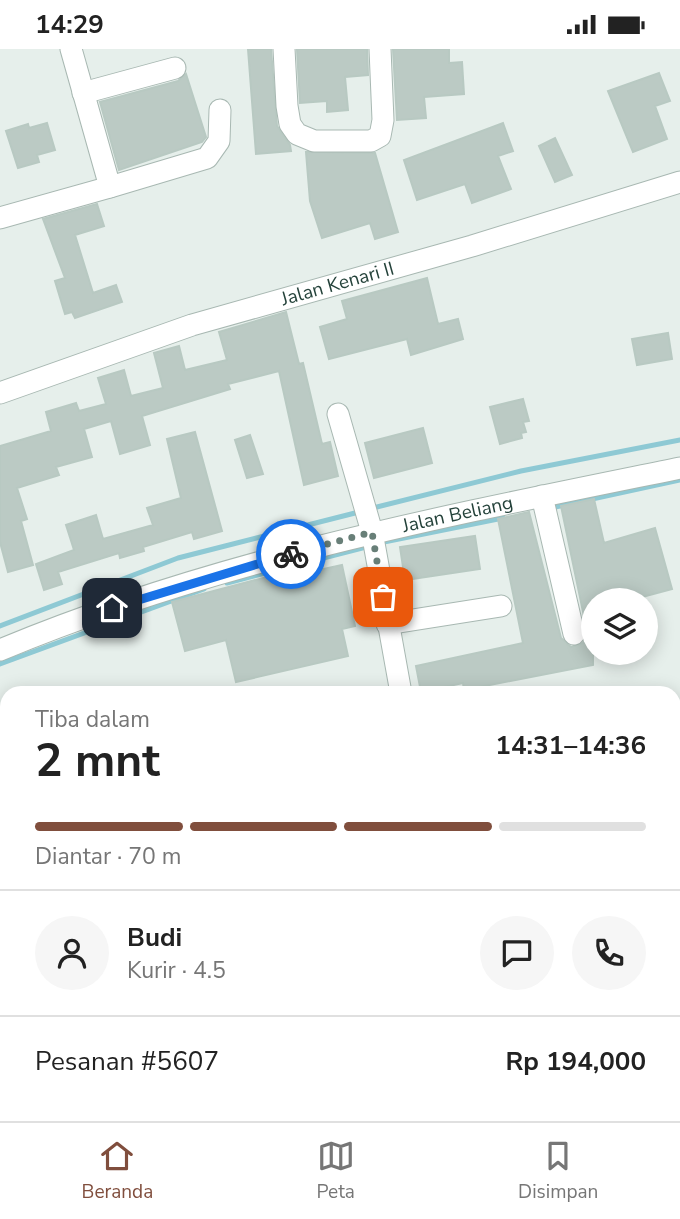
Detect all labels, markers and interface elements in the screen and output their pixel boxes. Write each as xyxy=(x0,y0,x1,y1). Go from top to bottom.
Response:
text: 14:29 xyxy=(35,7,104,42)
street label: Jalan Kenari II xyxy=(277,256,397,312)
street label: Jalan Beliang xyxy=(399,490,515,539)
courier xyxy=(256,519,326,589)
icon: bike xyxy=(272,535,310,573)
pin xyxy=(353,567,413,627)
pin xyxy=(82,578,142,638)
icon: bag xyxy=(364,578,402,616)
map controls xyxy=(581,588,658,665)
button: layers xyxy=(581,588,658,665)
icon: home xyxy=(93,589,131,627)
text: Tiba dalam xyxy=(35,704,150,735)
text: 14:31–14:36 xyxy=(495,728,646,763)
text: 2 mnt xyxy=(35,729,160,792)
text: Diantar · 70 m xyxy=(35,841,181,872)
button: person xyxy=(35,916,109,990)
button: chat xyxy=(480,916,554,990)
button: phone xyxy=(572,916,646,990)
text: Budi xyxy=(127,920,182,955)
text: Kurir · 4.5 xyxy=(127,955,226,986)
text: Pesanan #5607 xyxy=(35,1044,219,1079)
text: Rp 194,000 xyxy=(505,1044,646,1079)
tab: Beranda xyxy=(82,1137,153,1205)
tab: Peta xyxy=(316,1137,355,1205)
tab: Disimpan xyxy=(518,1137,598,1205)

